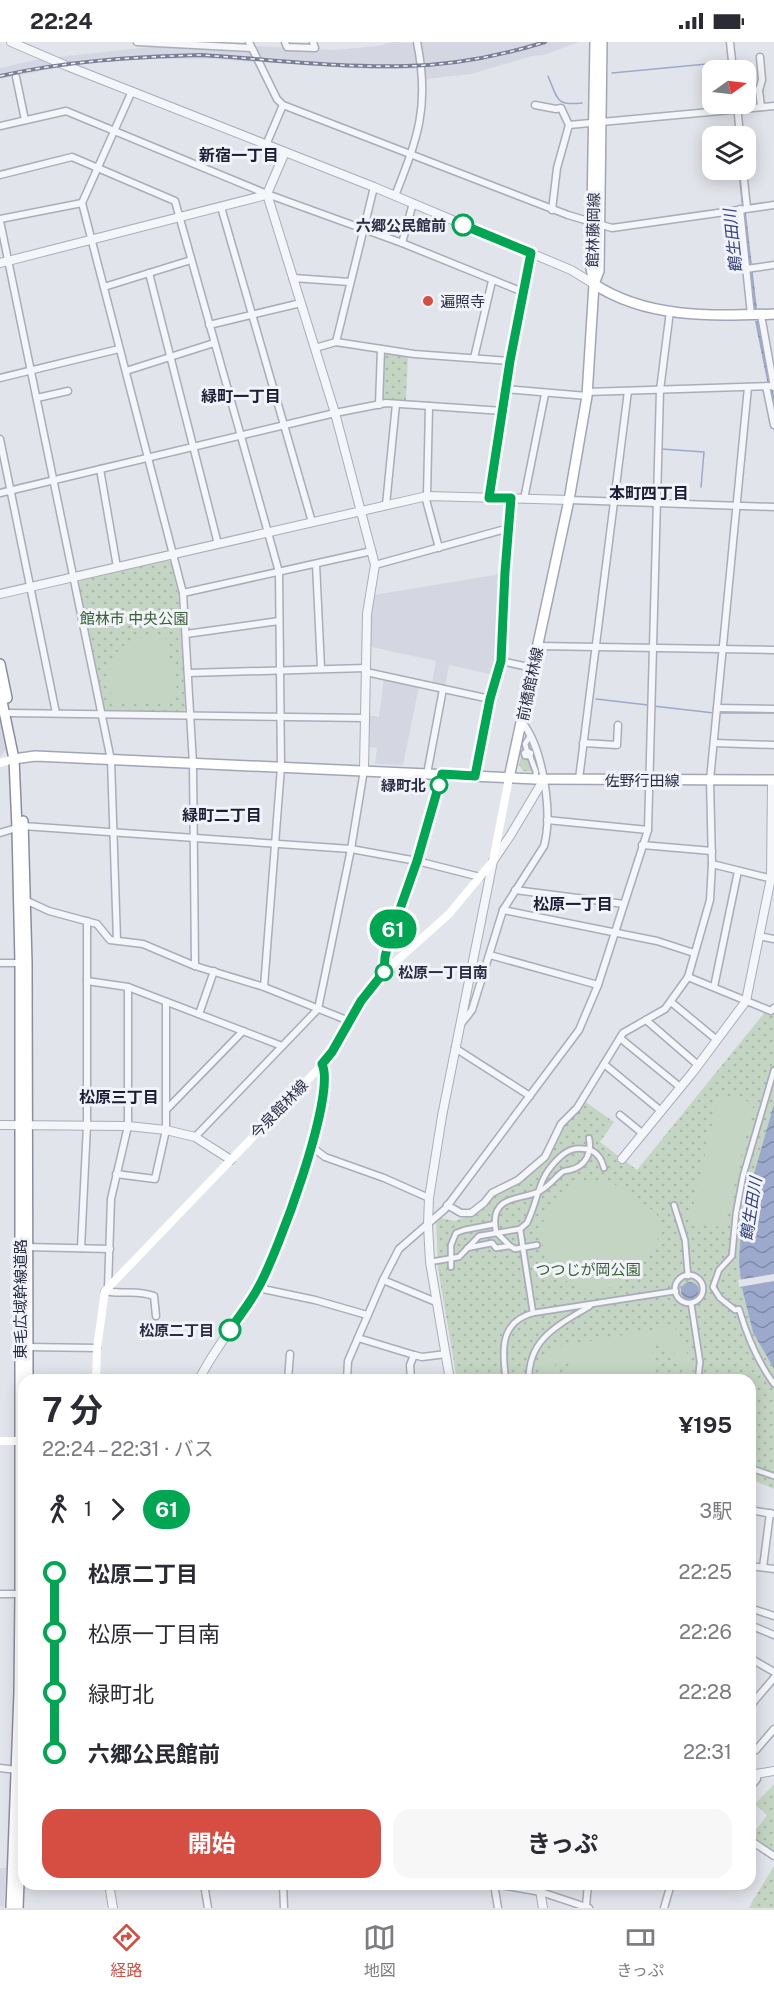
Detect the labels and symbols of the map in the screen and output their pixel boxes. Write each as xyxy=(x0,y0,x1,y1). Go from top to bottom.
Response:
north arrow xyxy=(702,60,756,114)
district label: 新宿一丁目 xyxy=(199,146,279,165)
street label: 館林藤岡線 xyxy=(584,192,602,268)
water label: 鶴生田川 xyxy=(720,206,746,274)
marker: 六郷公民館前 xyxy=(452,214,474,236)
place label: 六郷公民館前 xyxy=(356,217,446,234)
place label: 遍照寺 xyxy=(440,293,485,310)
marker: 遍照寺 xyxy=(421,294,435,308)
district label: 緑町一丁目 xyxy=(201,387,281,406)
district label: 本町四丁目 xyxy=(609,484,689,503)
park label: 館林市 中央公園 xyxy=(80,610,188,627)
street label: 前橋館林線 xyxy=(514,646,546,722)
street label: 佐野行田線 xyxy=(604,772,680,789)
marker: 緑町北 xyxy=(430,776,448,794)
place label: 緑町北 xyxy=(381,777,426,794)
district label: 緑町二丁目 xyxy=(182,806,262,825)
district label: 松原一丁目 xyxy=(533,895,613,914)
line badge: 61 xyxy=(366,910,420,948)
marker: 松原一丁目南 xyxy=(375,963,393,981)
place label: 松原一丁目南 xyxy=(398,964,488,981)
street label: 今泉館林線 xyxy=(247,1076,311,1142)
district label: 松原三丁目 xyxy=(79,1088,159,1107)
water label: 鶴生田川 xyxy=(737,1174,766,1242)
street label: 東毛広域幹線道路 xyxy=(12,1239,29,1359)
park label: つつじが岡公園 xyxy=(535,1261,641,1278)
marker: 松原二丁目 xyxy=(219,1319,241,1341)
place label: 松原二丁目 xyxy=(139,1322,214,1339)

